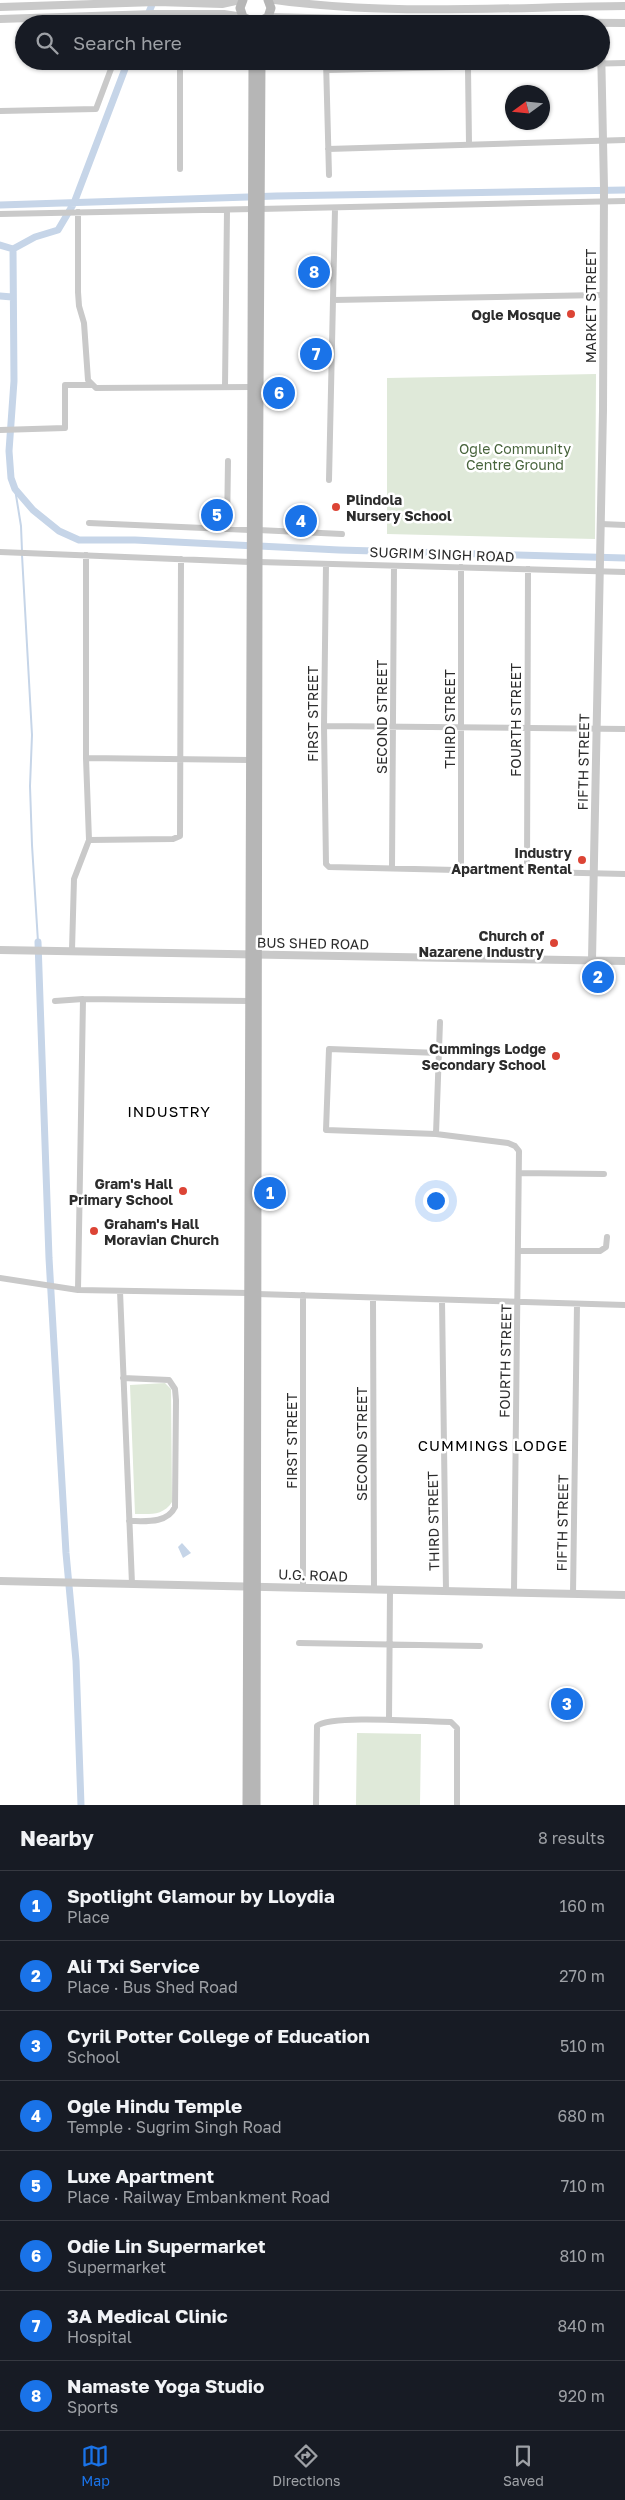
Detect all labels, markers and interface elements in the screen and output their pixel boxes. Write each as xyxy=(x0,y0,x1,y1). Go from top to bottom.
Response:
search box xyxy=(15,15,610,70)
icon: search xyxy=(33,29,61,57)
text: Search here xyxy=(73,31,182,54)
north arrow xyxy=(505,85,550,130)
street label: MARKET STREET xyxy=(582,248,599,363)
pin: 8 xyxy=(298,253,330,291)
place label: Ogle Mosque xyxy=(471,306,561,323)
marker: Ogle Mosque xyxy=(565,308,577,320)
pin: 7 xyxy=(300,335,332,373)
pin: 6 xyxy=(263,374,295,412)
park label: Ogle Community Centre Ground xyxy=(459,440,571,473)
place label: Plindola Nursery School xyxy=(346,491,452,524)
pin: 5 xyxy=(201,496,233,534)
marker: Plindola Nursery School xyxy=(330,501,342,513)
pin: 4 xyxy=(285,502,317,540)
street label: SUGRIM SINGH ROAD xyxy=(369,543,515,565)
street label: SECOND STREET xyxy=(373,660,390,774)
street label: FOURTH STREET xyxy=(507,663,524,777)
street label: FIRST STREET xyxy=(304,666,321,762)
street label: THIRD STREET xyxy=(441,669,458,769)
street label: FIFTH STREET xyxy=(574,713,592,811)
place label: Industry Apartment Rental xyxy=(451,844,573,877)
marker: Industry Apartment Rental xyxy=(576,854,588,866)
place label: Church of Nazarene Industry xyxy=(418,927,545,960)
street label: BUS SHED ROAD xyxy=(257,934,369,952)
marker: Church of Nazarene Industry xyxy=(548,937,560,949)
pin: 2 xyxy=(582,958,614,996)
place label: Cummings Lodge Secondary School xyxy=(422,1040,546,1073)
marker: Cummings Lodge Secondary School xyxy=(550,1050,562,1062)
district label: INDUSTRY xyxy=(127,1102,211,1120)
pin: 1 xyxy=(254,1174,286,1212)
place label: Gram's Hall Primary School xyxy=(69,1175,173,1208)
marker: Gram's Hall Primary School xyxy=(177,1185,189,1197)
your location xyxy=(423,1188,449,1214)
place label: Graham's Hall Moravian Church xyxy=(104,1215,219,1248)
marker: Graham's Hall Moravian Church xyxy=(88,1225,100,1237)
street label: FOURTH STREET xyxy=(496,1304,514,1418)
street label: SECOND STREET xyxy=(353,1387,370,1501)
street label: FIRST STREET xyxy=(283,1393,300,1489)
district label: CUMMINGS LODGE xyxy=(418,1436,568,1454)
street label: THIRD STREET xyxy=(424,1471,442,1571)
street label: FIFTH STREET xyxy=(553,1474,571,1572)
street label: U.G. ROAD xyxy=(278,1565,348,1585)
pin: 3 xyxy=(551,1685,583,1723)
text: Nearby xyxy=(20,1825,94,1851)
text: 8 results xyxy=(538,1828,605,1848)
text: Spotlight Glamour by Lloydia xyxy=(67,1884,335,1907)
text: 1 xyxy=(32,1896,40,1916)
text: 160 m xyxy=(559,1896,605,1916)
text: Place xyxy=(67,1907,110,1927)
text: Ali Txi Service xyxy=(67,1954,200,1977)
text: 2 xyxy=(31,1966,41,1986)
text: 270 m xyxy=(559,1966,605,1986)
text: Place · Bus Shed Road xyxy=(67,1977,238,1997)
text: Cyril Potter College of Education xyxy=(67,2024,370,2047)
text: 3 xyxy=(31,2036,41,2056)
text: 510 m xyxy=(560,2036,605,2056)
text: School xyxy=(67,2047,120,2067)
text: Ogle Hindu Temple xyxy=(67,2094,242,2117)
text: 4 xyxy=(31,2106,41,2126)
text: 680 m xyxy=(557,2106,605,2126)
text: Temple · Sugrim Singh Road xyxy=(67,2117,282,2137)
text: Luxe Apartment xyxy=(67,2164,214,2187)
text: 5 xyxy=(31,2176,41,2196)
text: 710 m xyxy=(561,2176,605,2196)
text: Place · Railway Embankment Road xyxy=(67,2187,330,2207)
text: Odie Lin Supermarket xyxy=(67,2234,266,2257)
text: 6 xyxy=(31,2246,41,2266)
text: 810 m xyxy=(559,2246,605,2266)
text: Supermarket xyxy=(67,2257,166,2277)
text: 3A Medical Clinic xyxy=(67,2304,228,2327)
text: 7 xyxy=(32,2316,40,2336)
text: 840 m xyxy=(557,2316,605,2336)
text: Hospital xyxy=(67,2327,132,2347)
text: Namaste Yoga Studio xyxy=(67,2374,264,2397)
text: 8 xyxy=(31,2386,41,2406)
text: 920 m xyxy=(558,2386,605,2406)
text: Sports xyxy=(67,2397,118,2417)
tab: Map xyxy=(81,2442,110,2489)
tab: Directions xyxy=(272,2442,341,2489)
tab: Saved xyxy=(503,2442,544,2489)

